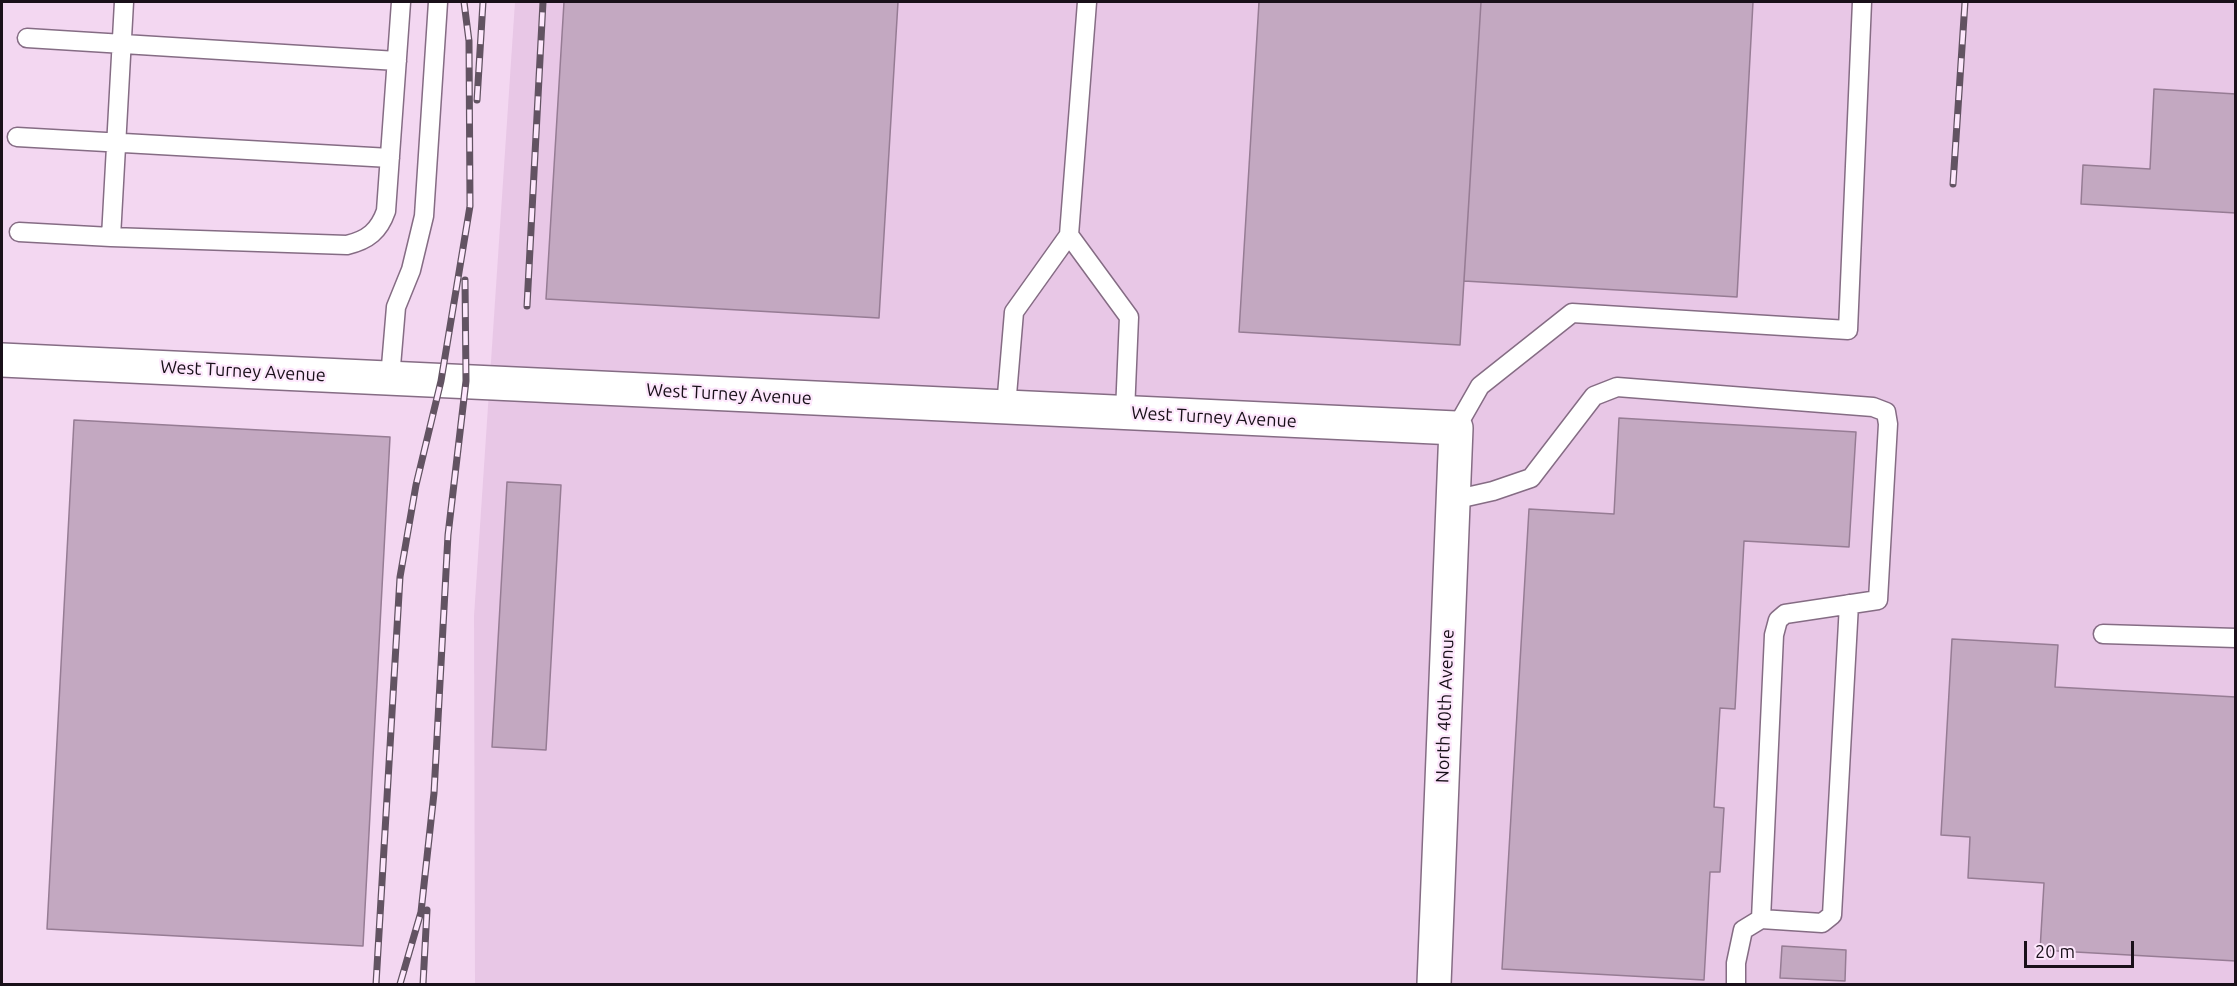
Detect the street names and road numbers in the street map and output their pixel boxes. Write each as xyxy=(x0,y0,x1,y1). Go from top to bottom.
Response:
street label: West Turney Avenue xyxy=(160,356,326,386)
street label: West Turney Avenue xyxy=(646,379,812,409)
street label: West Turney Avenue xyxy=(1131,402,1297,432)
street label: North 40th Avenue xyxy=(1432,629,1458,783)

